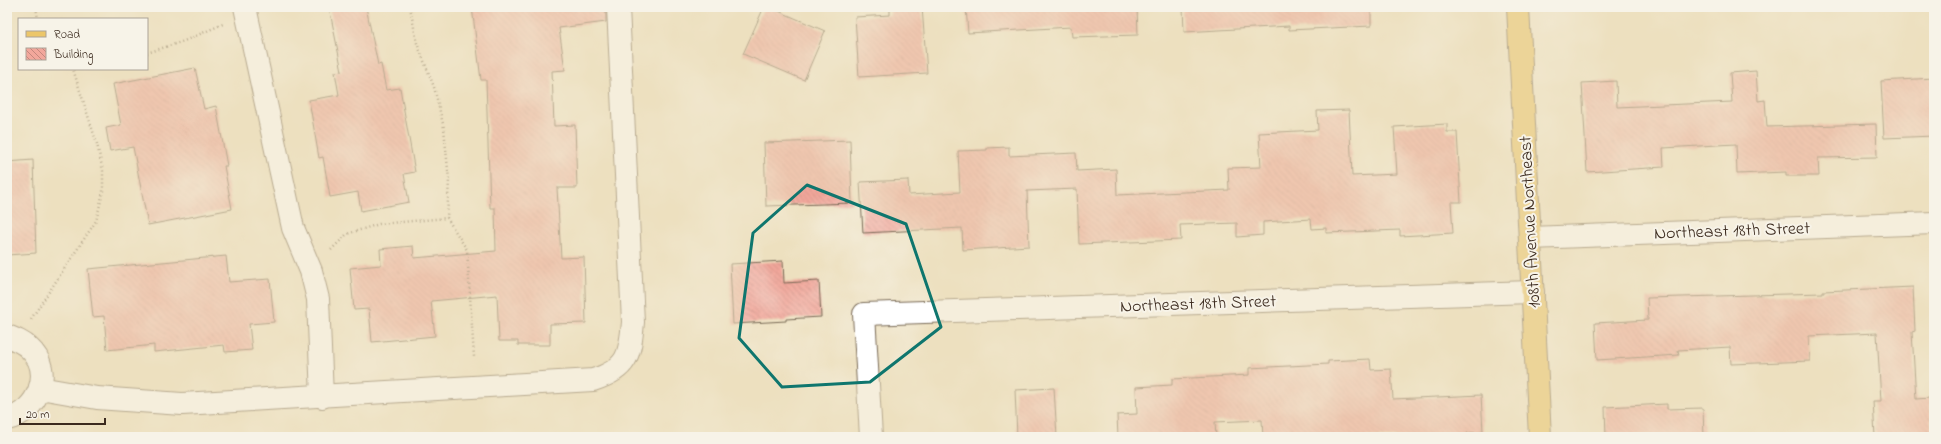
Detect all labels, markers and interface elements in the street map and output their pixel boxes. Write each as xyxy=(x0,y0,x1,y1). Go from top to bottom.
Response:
legend xyxy=(18,18,148,70)
text: Road xyxy=(54,26,80,44)
text: Building xyxy=(53,46,93,65)
street label: 108th Avenue Northeast xyxy=(1514,135,1548,309)
street label: Northeast 18th Street xyxy=(1654,216,1811,248)
street label: Northeast 18th Street xyxy=(1120,289,1277,321)
scale bar xyxy=(20,400,105,426)
text: 20 m xyxy=(26,406,49,424)

